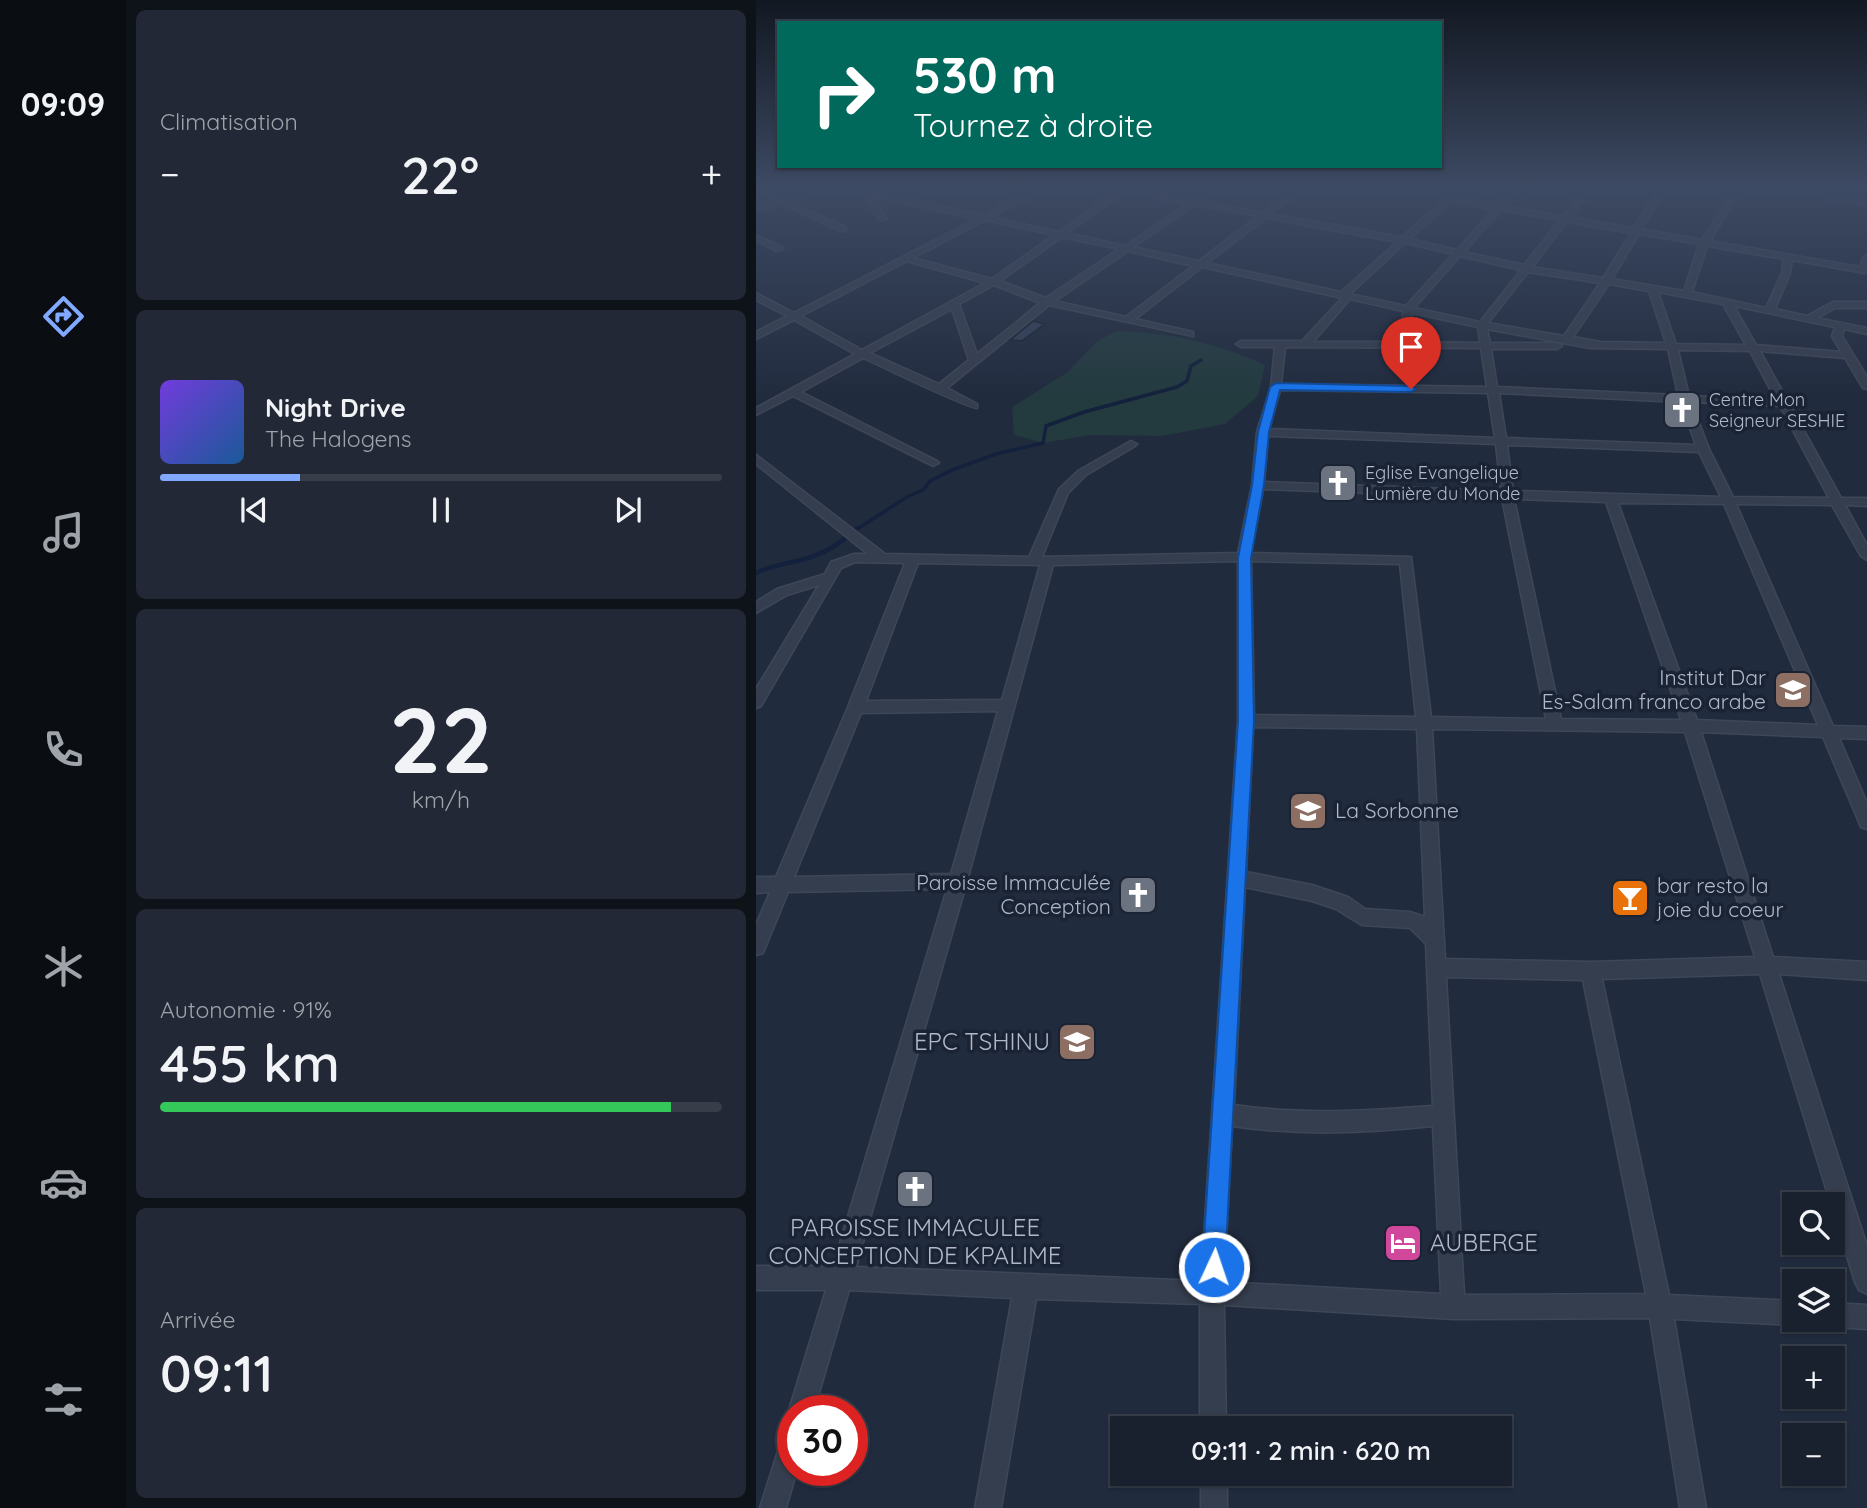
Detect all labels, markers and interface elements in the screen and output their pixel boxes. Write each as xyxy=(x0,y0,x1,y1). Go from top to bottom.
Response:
text: 530 m xyxy=(913,44,1057,105)
icon: right xyxy=(798,49,889,140)
text: 09:09 xyxy=(21,84,105,124)
text: Tournez à droite xyxy=(913,105,1153,145)
text: Climatisation xyxy=(160,107,298,136)
text: 22° xyxy=(401,142,479,207)
text: − xyxy=(160,150,180,198)
text: + xyxy=(701,150,722,198)
icon: directions xyxy=(39,292,88,341)
pin xyxy=(1381,317,1441,389)
icon: arrive xyxy=(1392,328,1430,366)
place label: Centre Mon Seigneur SESHIE xyxy=(1709,388,1845,432)
church icon: Centre Mon Seigneur SESHIE xyxy=(1661,389,1703,431)
text: Night Drive xyxy=(265,391,406,424)
text: The Halogens xyxy=(265,424,412,453)
place label: Eglise Evangelique Lumière du Monde xyxy=(1365,461,1520,505)
church icon: Eglise Evangelique Lumière du Monde xyxy=(1317,462,1359,504)
icon: previous xyxy=(235,491,273,529)
icon: pause xyxy=(422,491,460,529)
icon: next xyxy=(609,491,647,529)
icon: music xyxy=(39,508,88,557)
place label: Institut Dar Es-Salam franco arabe xyxy=(1542,664,1766,714)
school or university icon: Institut Dar Es-Salam franco arabe xyxy=(1772,669,1814,711)
text: 22 xyxy=(389,682,493,796)
icon: phone xyxy=(39,725,88,774)
text: km/h xyxy=(412,785,470,814)
school or university icon: La Sorbonne xyxy=(1287,790,1329,832)
place label: La Sorbonne xyxy=(1335,797,1459,823)
place label: Paroisse Immaculée Conception xyxy=(916,869,1111,919)
place label: bar resto la joie du coeur xyxy=(1656,872,1784,922)
church icon: Paroisse Immaculée Conception xyxy=(1117,874,1159,916)
bar icon: bar resto la joie du coeur xyxy=(1609,877,1651,919)
icon: climate xyxy=(39,942,88,991)
text: Autonomie · 91% xyxy=(160,995,332,1024)
school or university icon: EPC TSHINU xyxy=(1056,1021,1098,1063)
place label: EPC TSHINU xyxy=(914,1026,1050,1056)
text: 455 km xyxy=(160,1030,340,1095)
icon: car xyxy=(39,1158,88,1207)
church icon: PAROISSE IMMACULEE CONCEPTION DE KPALIME xyxy=(894,1168,936,1210)
map controls xyxy=(1782,1192,1845,1486)
button: search xyxy=(1782,1192,1845,1255)
place label: PAROISSE IMMACULEE CONCEPTION DE KPALIME xyxy=(769,1212,1061,1270)
hotel icon: AUBERGE xyxy=(1382,1222,1424,1264)
place label: AUBERGE xyxy=(1430,1227,1538,1257)
position arrow xyxy=(1177,1230,1251,1304)
button: layers xyxy=(1782,1269,1845,1332)
text: Arrivée xyxy=(160,1305,236,1334)
text: 09:11 xyxy=(160,1340,274,1405)
button: + xyxy=(1782,1346,1845,1409)
icon: filters xyxy=(39,1375,88,1424)
speed limit sign: 30 xyxy=(777,1395,868,1486)
button: − xyxy=(1782,1423,1845,1486)
text: 09:11 · 2 min · 620 m xyxy=(1191,1434,1431,1467)

